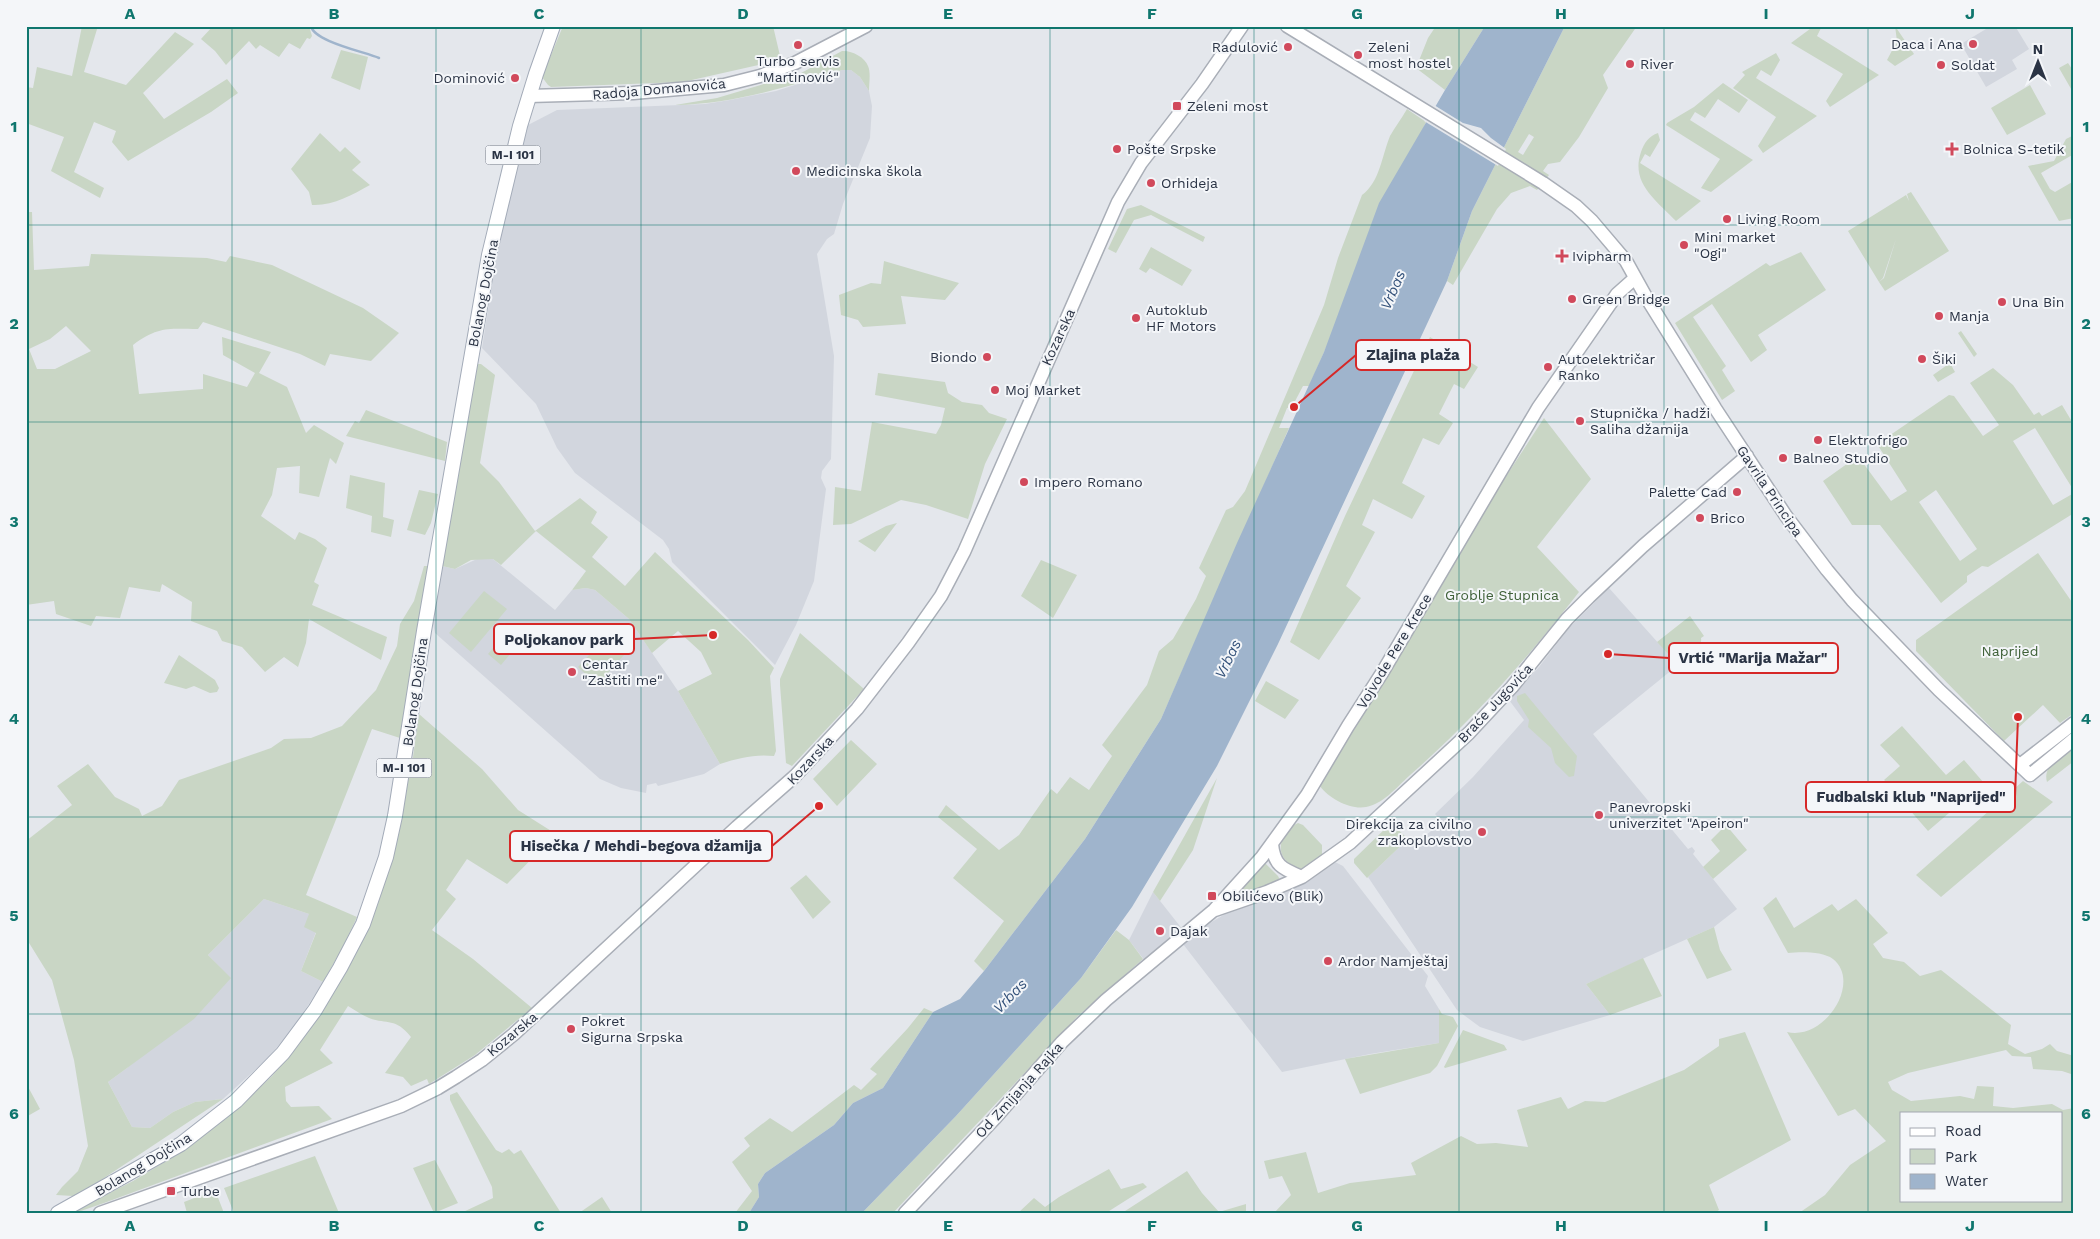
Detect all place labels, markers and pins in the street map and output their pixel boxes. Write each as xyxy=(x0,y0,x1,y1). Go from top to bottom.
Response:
place label: Daca i Ana xyxy=(1891,36,1963,52)
marker: Daca i Ana xyxy=(1967,38,1979,50)
marker: Turbo servis "Martinović" xyxy=(792,39,804,51)
place label: Radulović xyxy=(1212,39,1278,55)
place label: Zeleni most hostel xyxy=(1368,39,1451,71)
marker: Radulović xyxy=(1282,41,1294,53)
marker: Zeleni most hostel xyxy=(1352,49,1364,61)
place label: Turbo servis "Martinović" xyxy=(756,53,840,85)
place label: River xyxy=(1640,56,1674,72)
place label: Soldat xyxy=(1951,57,1995,73)
marker: River xyxy=(1624,58,1636,70)
marker: Soldat xyxy=(1935,59,1947,71)
place label: Dominović xyxy=(434,70,505,86)
marker: Dominović xyxy=(509,72,521,84)
place label: Zeleni most xyxy=(1187,98,1268,114)
marker: Zeleni most xyxy=(1171,100,1183,112)
place label: Pošte Srpske xyxy=(1127,141,1216,157)
place label: Bolnica S-tetik xyxy=(1963,141,2064,157)
marker: Bolnica S-tetik xyxy=(1945,142,1959,156)
marker: Pošte Srpske xyxy=(1111,143,1123,155)
place label: Medicinska škola xyxy=(806,163,922,179)
marker: Medicinska škola xyxy=(790,165,802,177)
place label: Orhideja xyxy=(1161,175,1218,191)
marker: Orhideja xyxy=(1145,177,1157,189)
place label: Living Room xyxy=(1737,211,1820,227)
marker: Living Room xyxy=(1721,213,1733,225)
place label: Mini market "Ogi" xyxy=(1694,229,1775,261)
marker: Mini market "Ogi" xyxy=(1678,239,1690,251)
place label: Ivipharm xyxy=(1572,248,1632,264)
marker: Ivipharm xyxy=(1556,250,1568,262)
place label: Green Bridge xyxy=(1582,291,1670,307)
marker: Green Bridge xyxy=(1566,293,1578,305)
place label: Una Bin xyxy=(2012,294,2064,310)
marker: Una Bin xyxy=(1996,296,2008,308)
place label: Autoklub HF Motors xyxy=(1146,302,1216,334)
place label: Manja xyxy=(1949,308,1989,324)
marker: Manja xyxy=(1933,310,1945,322)
marker: Autoklub HF Motors xyxy=(1130,312,1142,324)
callout: Zlajina plaža xyxy=(1356,340,1470,370)
place label: Biondo xyxy=(930,349,977,365)
marker: Biondo xyxy=(981,351,993,363)
place label: Autoelektričar Ranko xyxy=(1558,351,1655,383)
place label: Šiki xyxy=(1932,351,1956,367)
marker: Šiki xyxy=(1916,353,1928,365)
marker: Autoelektričar Ranko xyxy=(1542,361,1554,373)
place label: Moj Market xyxy=(1005,382,1081,398)
marker: Moj Market xyxy=(989,384,1001,396)
place label: Stupnička / hadži Saliha džamija xyxy=(1590,405,1710,437)
marker: Stupnička / hadži Saliha džamija xyxy=(1574,415,1586,427)
place label: Elektrofrigo xyxy=(1828,432,1908,448)
marker: Elektrofrigo xyxy=(1812,434,1824,446)
place label: Balneo Studio xyxy=(1793,450,1889,466)
marker: Balneo Studio xyxy=(1777,452,1789,464)
place label: Impero Romano xyxy=(1034,474,1143,490)
marker: Impero Romano xyxy=(1018,476,1030,488)
place label: Palette Cad xyxy=(1648,484,1727,500)
marker: Palette Cad xyxy=(1731,486,1743,498)
place label: Brico xyxy=(1710,510,1745,526)
marker: Brico xyxy=(1694,512,1706,524)
callout: Poljokanov park xyxy=(494,624,634,654)
callout: Vrtić "Marija Mažar" xyxy=(1669,643,1838,673)
place label: Centar "Zaštiti me" xyxy=(582,656,663,688)
marker: Centar "Zaštiti me" xyxy=(566,666,578,678)
callout: Fudbalski klub "Naprijed" xyxy=(1806,782,2015,812)
place label: Panevropski univerzitet "Apeiron" xyxy=(1609,799,1749,831)
marker: Panevropski univerzitet "Apeiron" xyxy=(1593,809,1605,821)
place label: Direkcija za civilno zrakoplovstvo xyxy=(1346,816,1472,848)
marker: Direkcija za civilno zrakoplovstvo xyxy=(1476,826,1488,838)
callout: Hisečka / Mehdi-begova džamija xyxy=(510,831,772,861)
place label: Obilićevo (Blik) xyxy=(1222,888,1324,904)
marker: Obilićevo (Blik) xyxy=(1206,890,1218,902)
place label: Dajak xyxy=(1170,923,1208,939)
marker: Dajak xyxy=(1154,925,1166,937)
place label: Ardor Namještaj xyxy=(1338,953,1448,969)
marker: Ardor Namještaj xyxy=(1322,955,1334,967)
place label: Pokret Sigurna Srpska xyxy=(581,1013,683,1045)
marker: Pokret Sigurna Srpska xyxy=(565,1023,577,1035)
place label: Turbe xyxy=(181,1183,220,1199)
marker: Turbe xyxy=(165,1185,177,1197)

